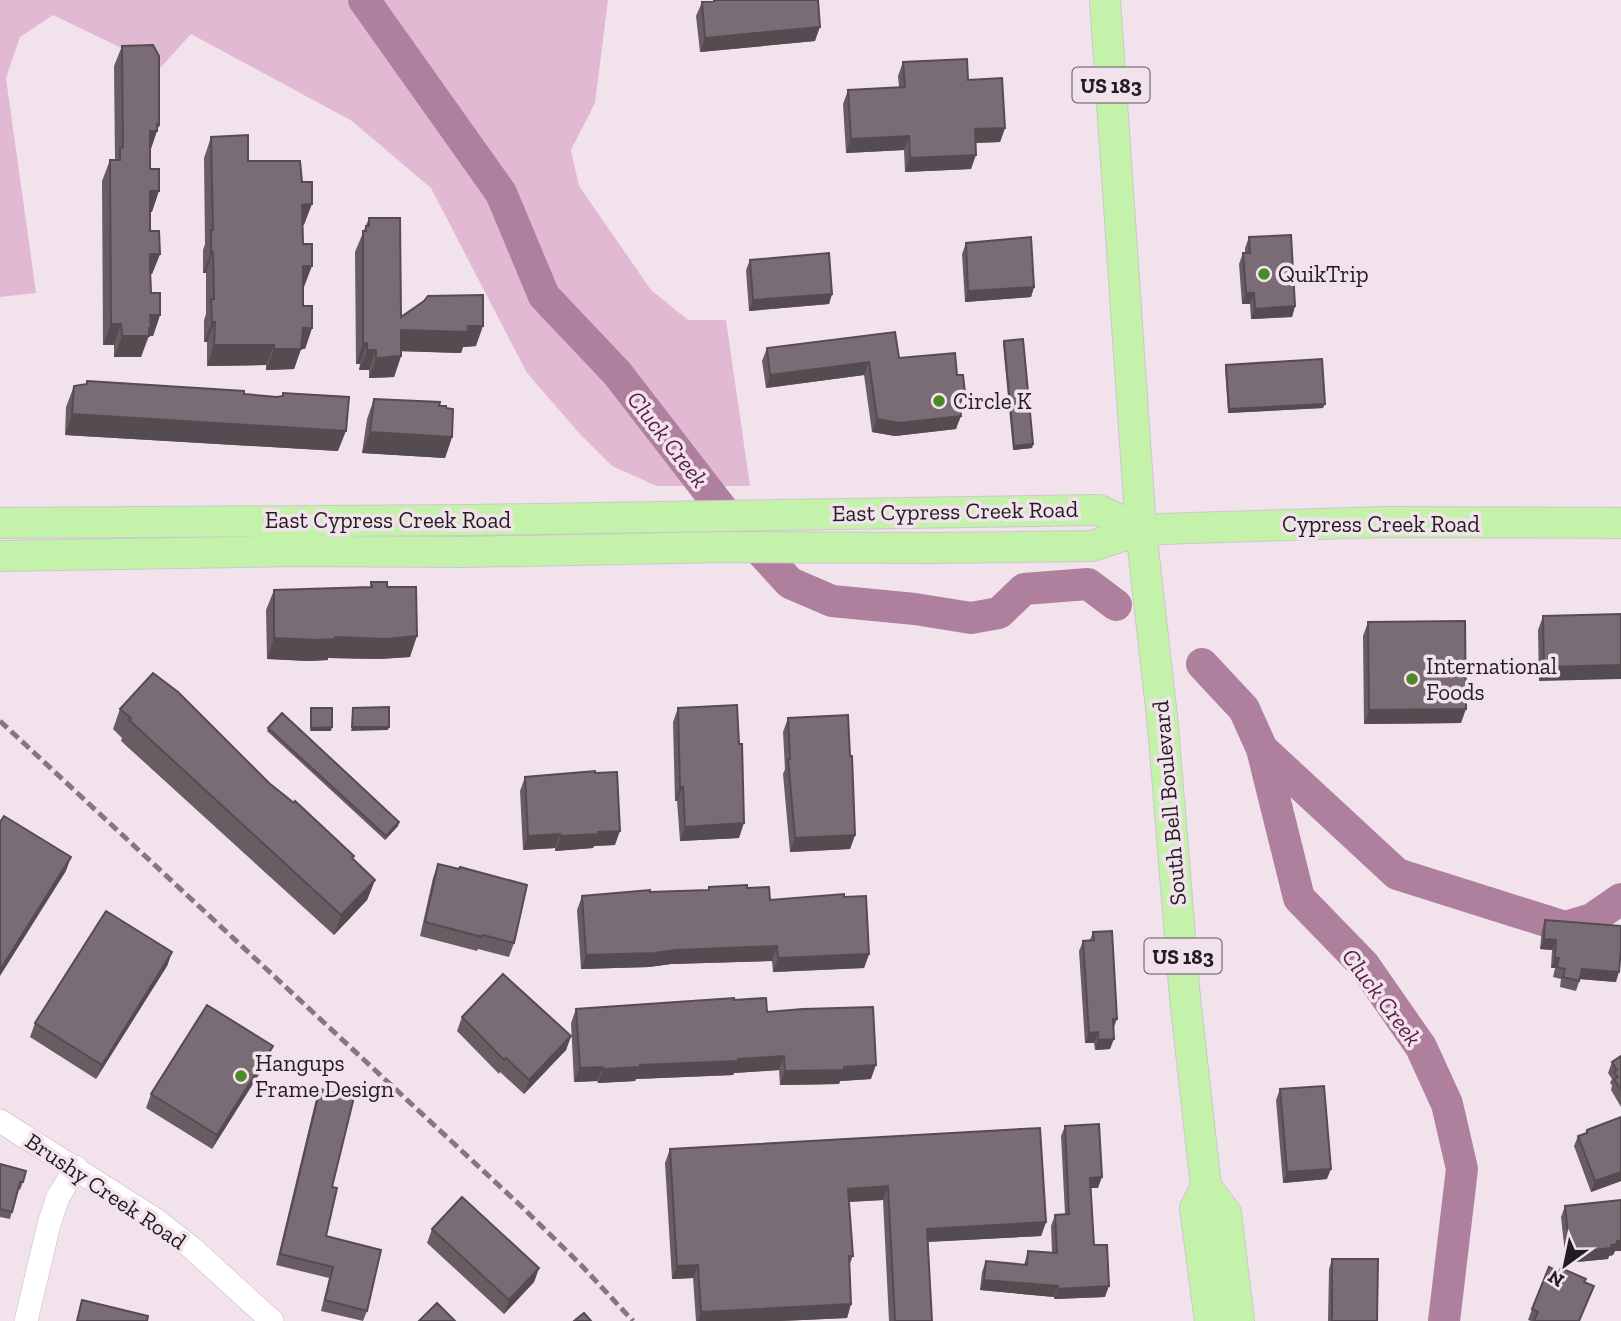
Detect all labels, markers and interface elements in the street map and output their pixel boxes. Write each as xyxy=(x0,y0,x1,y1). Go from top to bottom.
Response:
road number: US 183 xyxy=(1072,68,1150,102)
place label: QuikTrip xyxy=(1278,260,1369,288)
marker: QuikTrip xyxy=(1256,266,1272,282)
water label: Cluck Creek xyxy=(621,385,715,493)
place label: Circle K xyxy=(953,387,1032,415)
marker: Circle K xyxy=(931,393,947,409)
street label: East Cypress Creek Road xyxy=(832,495,1079,527)
street label: East Cypress Creek Road xyxy=(265,506,512,534)
street label: Cypress Creek Road xyxy=(1282,510,1480,538)
place label: International Foods xyxy=(1426,652,1557,706)
marker: International Foods xyxy=(1404,671,1420,687)
street label: South Bell Boulevard xyxy=(1146,699,1192,907)
road number: US 183 xyxy=(1144,939,1222,974)
water label: Cluck Creek xyxy=(1336,943,1428,1052)
place label: Hangups Frame Design xyxy=(255,1049,394,1103)
marker: Hangups Frame Design xyxy=(233,1068,249,1084)
street label: Brushy Creek Road xyxy=(20,1127,192,1255)
north arrow xyxy=(1530,1230,1600,1300)
text: N xyxy=(1544,1265,1568,1292)

